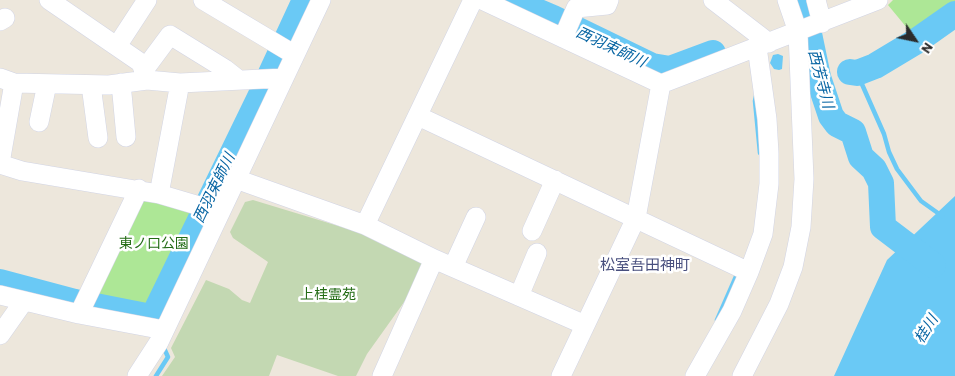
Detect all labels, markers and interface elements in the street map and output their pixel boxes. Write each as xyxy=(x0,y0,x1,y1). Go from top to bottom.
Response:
north arrow xyxy=(890,15,940,65)
water label: 西羽束師川 xyxy=(573,23,649,71)
text: N xyxy=(918,40,938,57)
water label: 西芳寺川 xyxy=(805,48,837,110)
water label: 西羽束師川 xyxy=(189,150,239,226)
park label: 東ノ口公園 xyxy=(119,235,189,251)
district label: 松室吾田神町 xyxy=(600,256,690,274)
park label: 上桂霊苑 xyxy=(300,286,356,302)
water label: 桂川 xyxy=(910,312,942,346)

